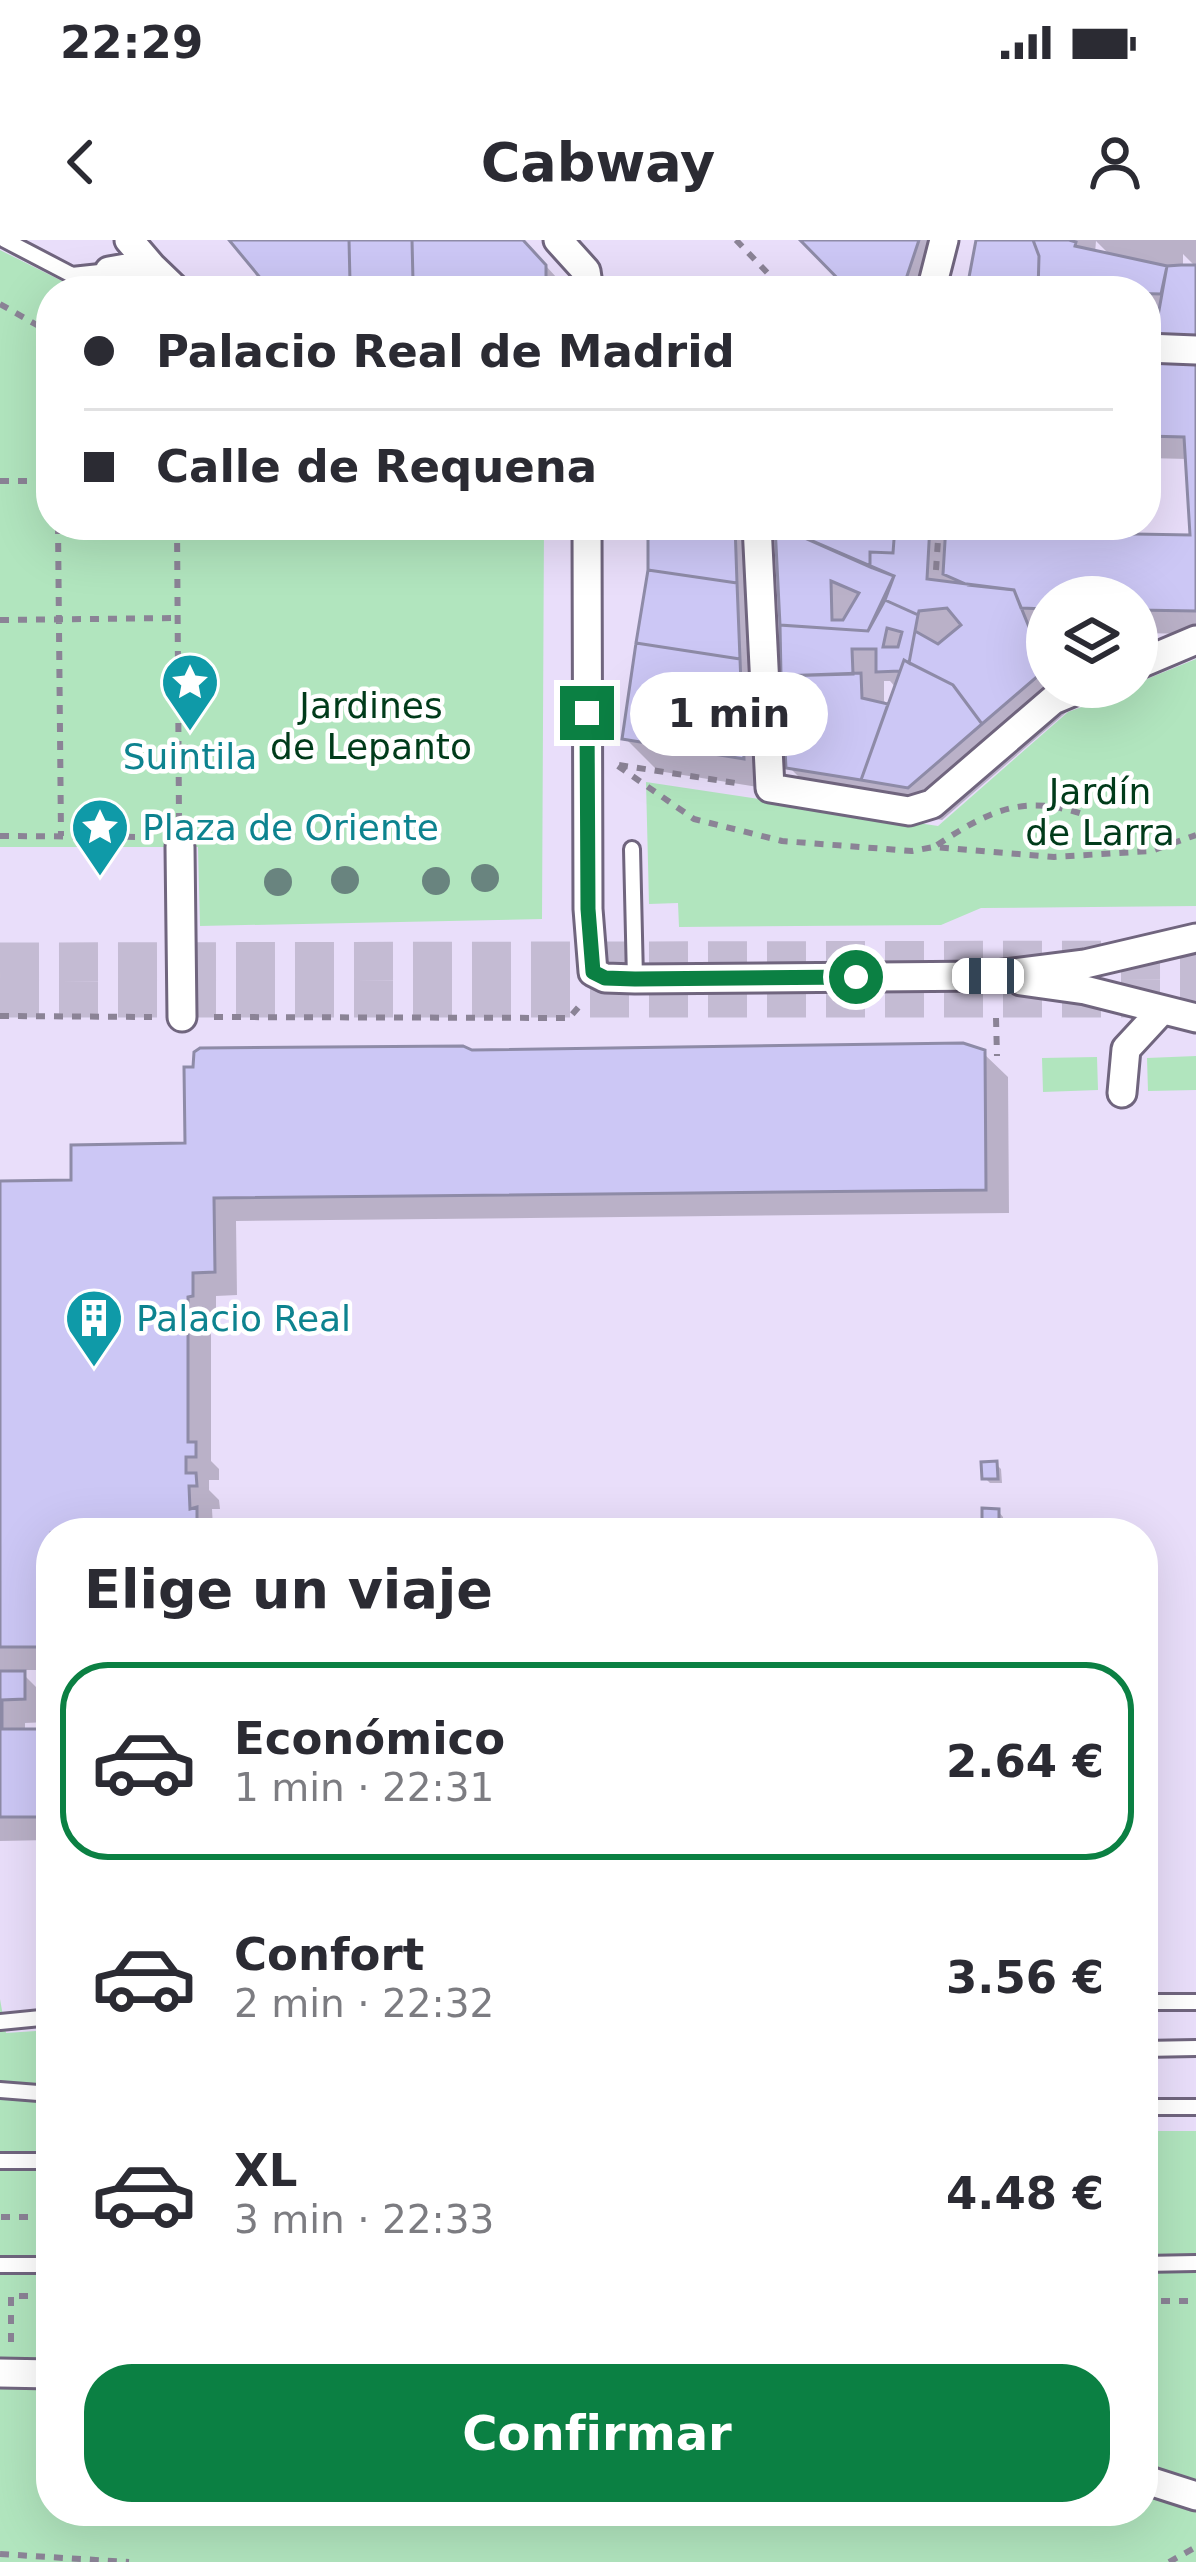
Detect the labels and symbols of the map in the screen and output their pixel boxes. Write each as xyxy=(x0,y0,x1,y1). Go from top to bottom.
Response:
place icon: Suintila xyxy=(159,651,221,733)
callout: 1 min xyxy=(629,671,827,755)
park label: Jardines de Lepanto xyxy=(270,685,472,767)
route end xyxy=(560,686,614,740)
place label: Suintila xyxy=(123,736,257,777)
park label: Jardín de Larra xyxy=(1025,771,1175,853)
place icon: Plaza de Oriente xyxy=(69,796,131,878)
place label: Plaza de Oriente xyxy=(142,807,439,848)
route start xyxy=(829,950,883,1004)
car xyxy=(952,958,1024,994)
building icon: Palacio Real xyxy=(63,1287,125,1369)
place label: Palacio Real xyxy=(136,1298,351,1339)

